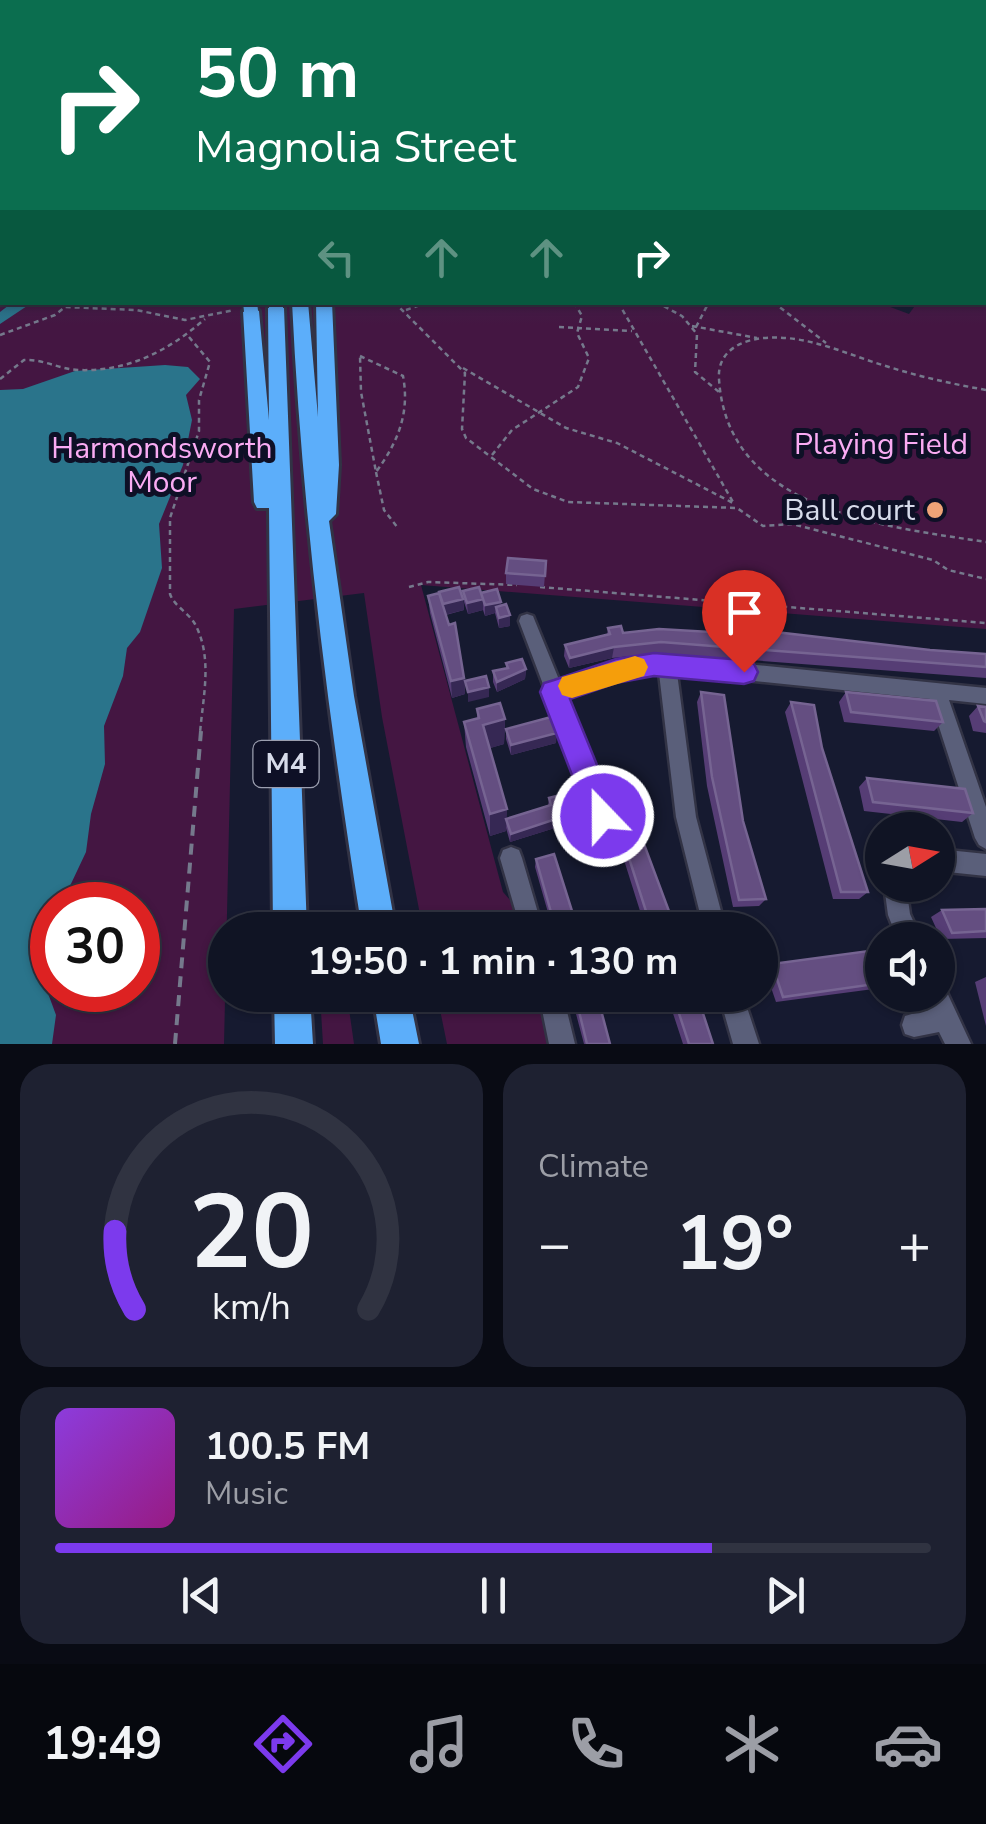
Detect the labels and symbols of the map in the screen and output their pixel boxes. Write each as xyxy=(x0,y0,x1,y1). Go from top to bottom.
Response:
park label: Playing Field xyxy=(794,424,968,465)
park label: Harmondsworth Moor xyxy=(51,428,273,503)
place label: Ball court xyxy=(784,490,915,531)
marker: Ball court xyxy=(924,499,946,521)
pin xyxy=(702,570,787,673)
road number: M4 xyxy=(254,741,318,787)
position arrow xyxy=(551,764,655,868)
north arrow xyxy=(865,812,955,902)
speed limit sign: 30 xyxy=(30,882,160,1012)

